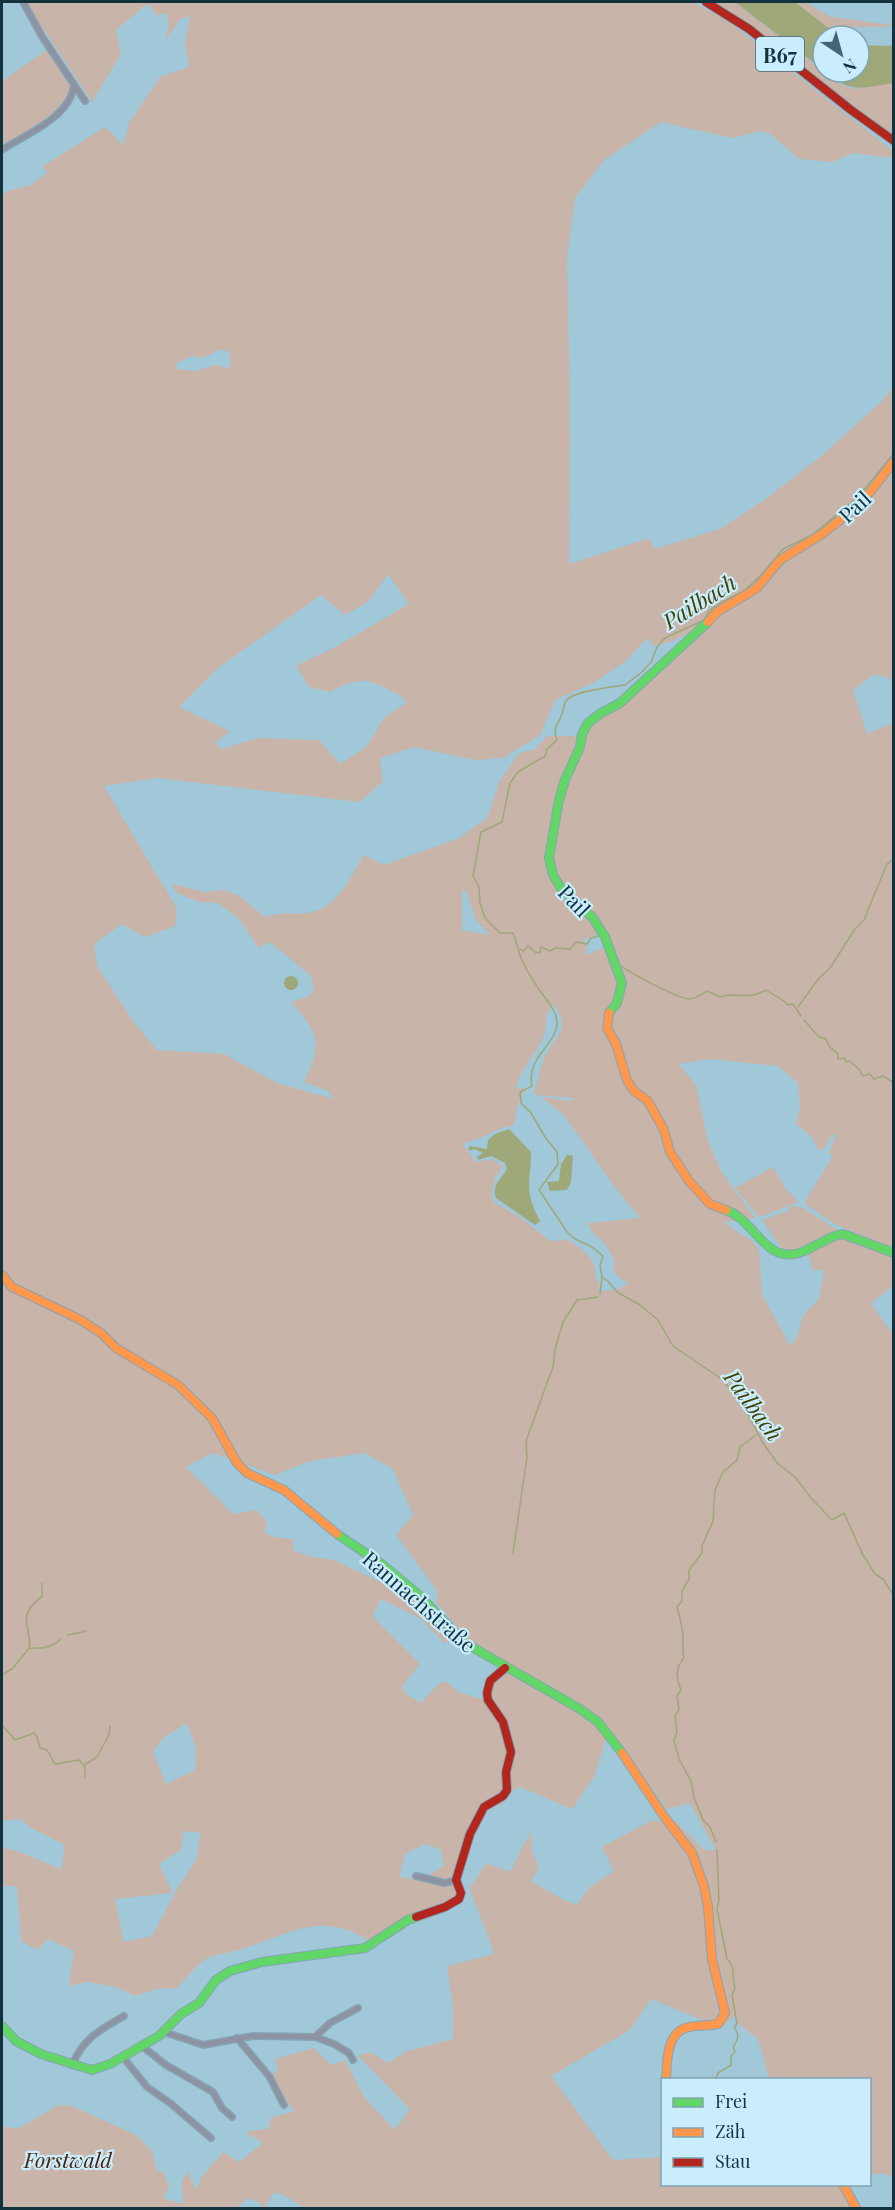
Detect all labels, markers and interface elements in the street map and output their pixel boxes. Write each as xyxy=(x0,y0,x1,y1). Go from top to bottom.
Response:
north arrow xyxy=(811,24,871,84)
road number: B67 xyxy=(756,37,804,71)
text: N xyxy=(839,55,861,79)
street label: Pail xyxy=(832,484,876,528)
water label: Pailbach xyxy=(656,567,741,636)
street label: Pail xyxy=(553,878,597,922)
water label: Pailbach xyxy=(717,1362,790,1447)
street label: Rannachstraße xyxy=(357,1544,483,1658)
legend xyxy=(661,2078,871,2186)
text: Frei xyxy=(715,2089,747,2113)
text: Zäh xyxy=(715,2119,746,2143)
park label: Forstwald xyxy=(23,2145,113,2173)
text: Stau xyxy=(715,2149,751,2173)

